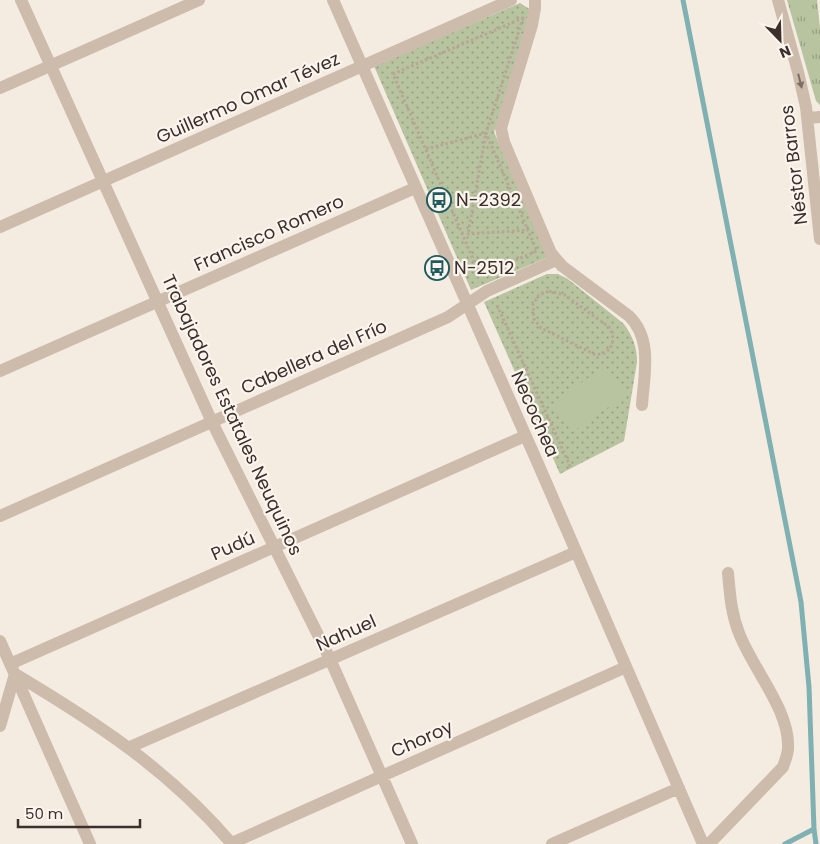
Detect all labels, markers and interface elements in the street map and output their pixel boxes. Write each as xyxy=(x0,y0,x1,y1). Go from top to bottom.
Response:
north arrow xyxy=(755,15,805,65)
text: N xyxy=(776,41,794,63)
street label: Guillermo Omar Tévez xyxy=(152,46,343,149)
one-way arrow xyxy=(796,73,804,88)
street label: Néstor Barros xyxy=(774,104,813,226)
bus stop icon: N-2392 xyxy=(426,187,452,213)
place label: N-2392 xyxy=(456,187,521,212)
street label: Francisco Romero xyxy=(190,188,348,277)
bus stop icon: N-2512 xyxy=(424,255,450,281)
place label: N-2512 xyxy=(454,255,514,280)
street label: Trabajadores Estatales Neuquinos xyxy=(156,270,309,559)
street label: Cabellera del Frío xyxy=(237,313,391,400)
street label: Necochea xyxy=(505,367,566,461)
street label: Pudú xyxy=(207,525,259,566)
street label: Nahuel xyxy=(312,608,380,657)
street label: Choroy xyxy=(387,714,457,763)
scale bar xyxy=(18,796,140,828)
text: 50 m xyxy=(25,803,63,824)

